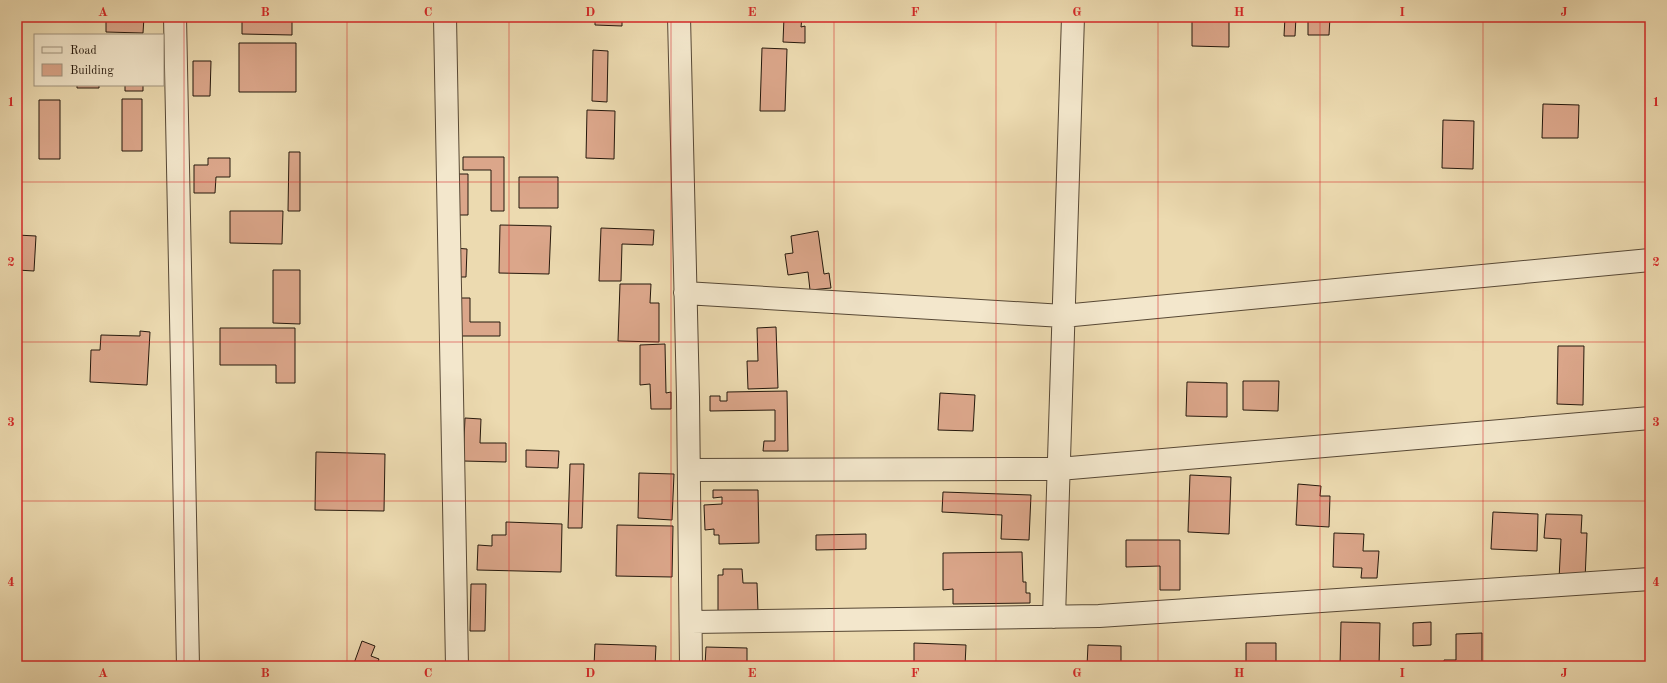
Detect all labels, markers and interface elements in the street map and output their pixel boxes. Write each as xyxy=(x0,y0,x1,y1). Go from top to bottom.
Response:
text: A xyxy=(98,6,108,19)
text: B xyxy=(260,6,270,19)
text: C xyxy=(424,6,432,19)
text: D xyxy=(585,6,595,19)
text: E xyxy=(748,6,757,19)
text: F xyxy=(911,6,920,19)
text: G xyxy=(1072,6,1082,19)
text: H xyxy=(1234,6,1245,19)
text: I xyxy=(1399,6,1405,19)
text: J xyxy=(1560,6,1568,19)
legend xyxy=(34,34,164,86)
text: Road xyxy=(70,45,97,57)
text: Building xyxy=(70,65,114,77)
text: 1 xyxy=(7,96,15,109)
text: 1 xyxy=(1652,96,1660,109)
text: 2 xyxy=(7,256,15,269)
text: 2 xyxy=(1652,256,1660,269)
text: 3 xyxy=(7,416,15,429)
text: 3 xyxy=(1652,416,1660,429)
text: 4 xyxy=(7,576,15,589)
text: 4 xyxy=(1652,576,1660,589)
text: A xyxy=(98,667,108,680)
text: B xyxy=(260,667,270,680)
text: C xyxy=(424,667,432,680)
text: D xyxy=(585,667,595,680)
text: E xyxy=(748,667,757,680)
text: F xyxy=(911,667,920,680)
text: G xyxy=(1072,667,1082,680)
text: H xyxy=(1234,667,1245,680)
text: I xyxy=(1399,667,1405,680)
text: J xyxy=(1560,667,1568,680)

